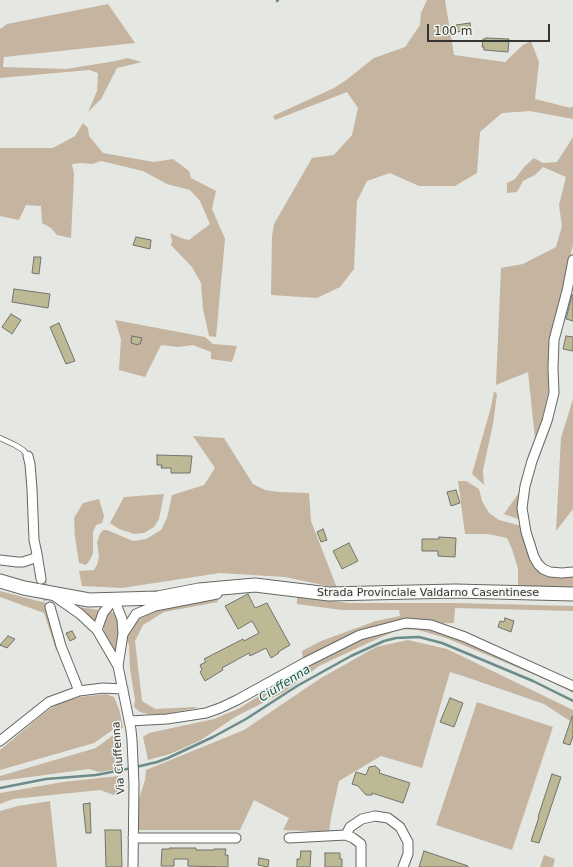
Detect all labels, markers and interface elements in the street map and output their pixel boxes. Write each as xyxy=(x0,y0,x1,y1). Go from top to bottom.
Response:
scale bar xyxy=(429,16,552,42)
text: 100 m xyxy=(434,24,472,38)
street label: Strada Provinciale Valdarno Casentinese xyxy=(317,586,539,600)
water label: Ciuffenna xyxy=(257,663,313,705)
street label: Via Ciuffenna xyxy=(110,721,128,795)

